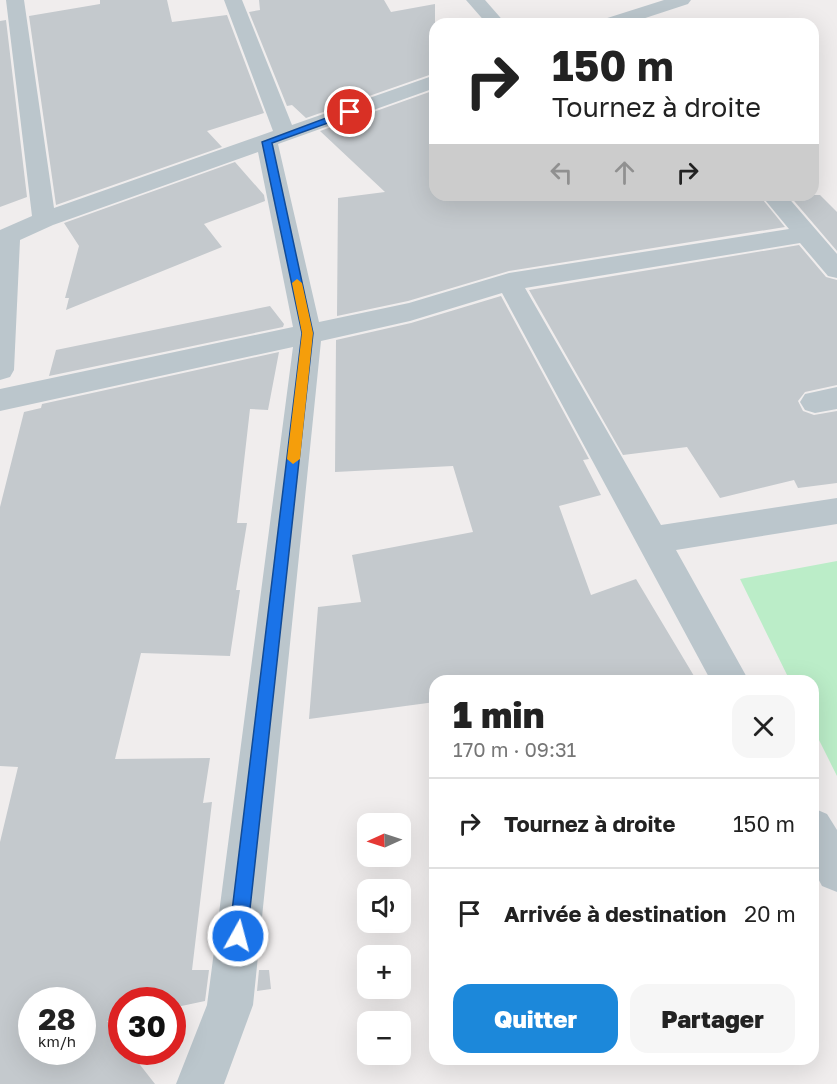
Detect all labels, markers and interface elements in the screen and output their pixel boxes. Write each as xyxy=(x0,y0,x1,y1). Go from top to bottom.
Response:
text: 150 m xyxy=(552,40,674,90)
icon: right xyxy=(453,42,531,120)
pin xyxy=(324,86,375,137)
text: Tournez à droite xyxy=(552,91,761,123)
icon: arrive xyxy=(333,95,366,128)
icon: left xyxy=(545,156,578,189)
icon: ahead xyxy=(608,156,641,189)
icon: right xyxy=(671,156,704,189)
text: 1 min xyxy=(453,693,544,736)
button: close xyxy=(732,695,795,758)
text: 170 m · 09:31 xyxy=(453,737,576,761)
icon: right xyxy=(453,807,486,840)
text: Tournez à droite xyxy=(504,810,675,837)
text: 150 m xyxy=(733,810,795,837)
north arrow xyxy=(357,813,411,867)
map controls xyxy=(357,813,411,1065)
button: sound xyxy=(357,879,411,933)
icon: arrive xyxy=(453,897,486,930)
text: Arrivée à destination xyxy=(504,900,726,927)
text: 20 m xyxy=(744,900,796,927)
position arrow xyxy=(206,904,270,968)
button: + xyxy=(357,945,411,999)
button: Quitter xyxy=(453,984,618,1053)
button: Partager xyxy=(630,984,795,1053)
speed limit sign: 30 xyxy=(108,987,186,1065)
text: 28 xyxy=(38,1001,76,1037)
button: − xyxy=(357,1011,411,1065)
text: km/h xyxy=(38,1032,76,1050)

